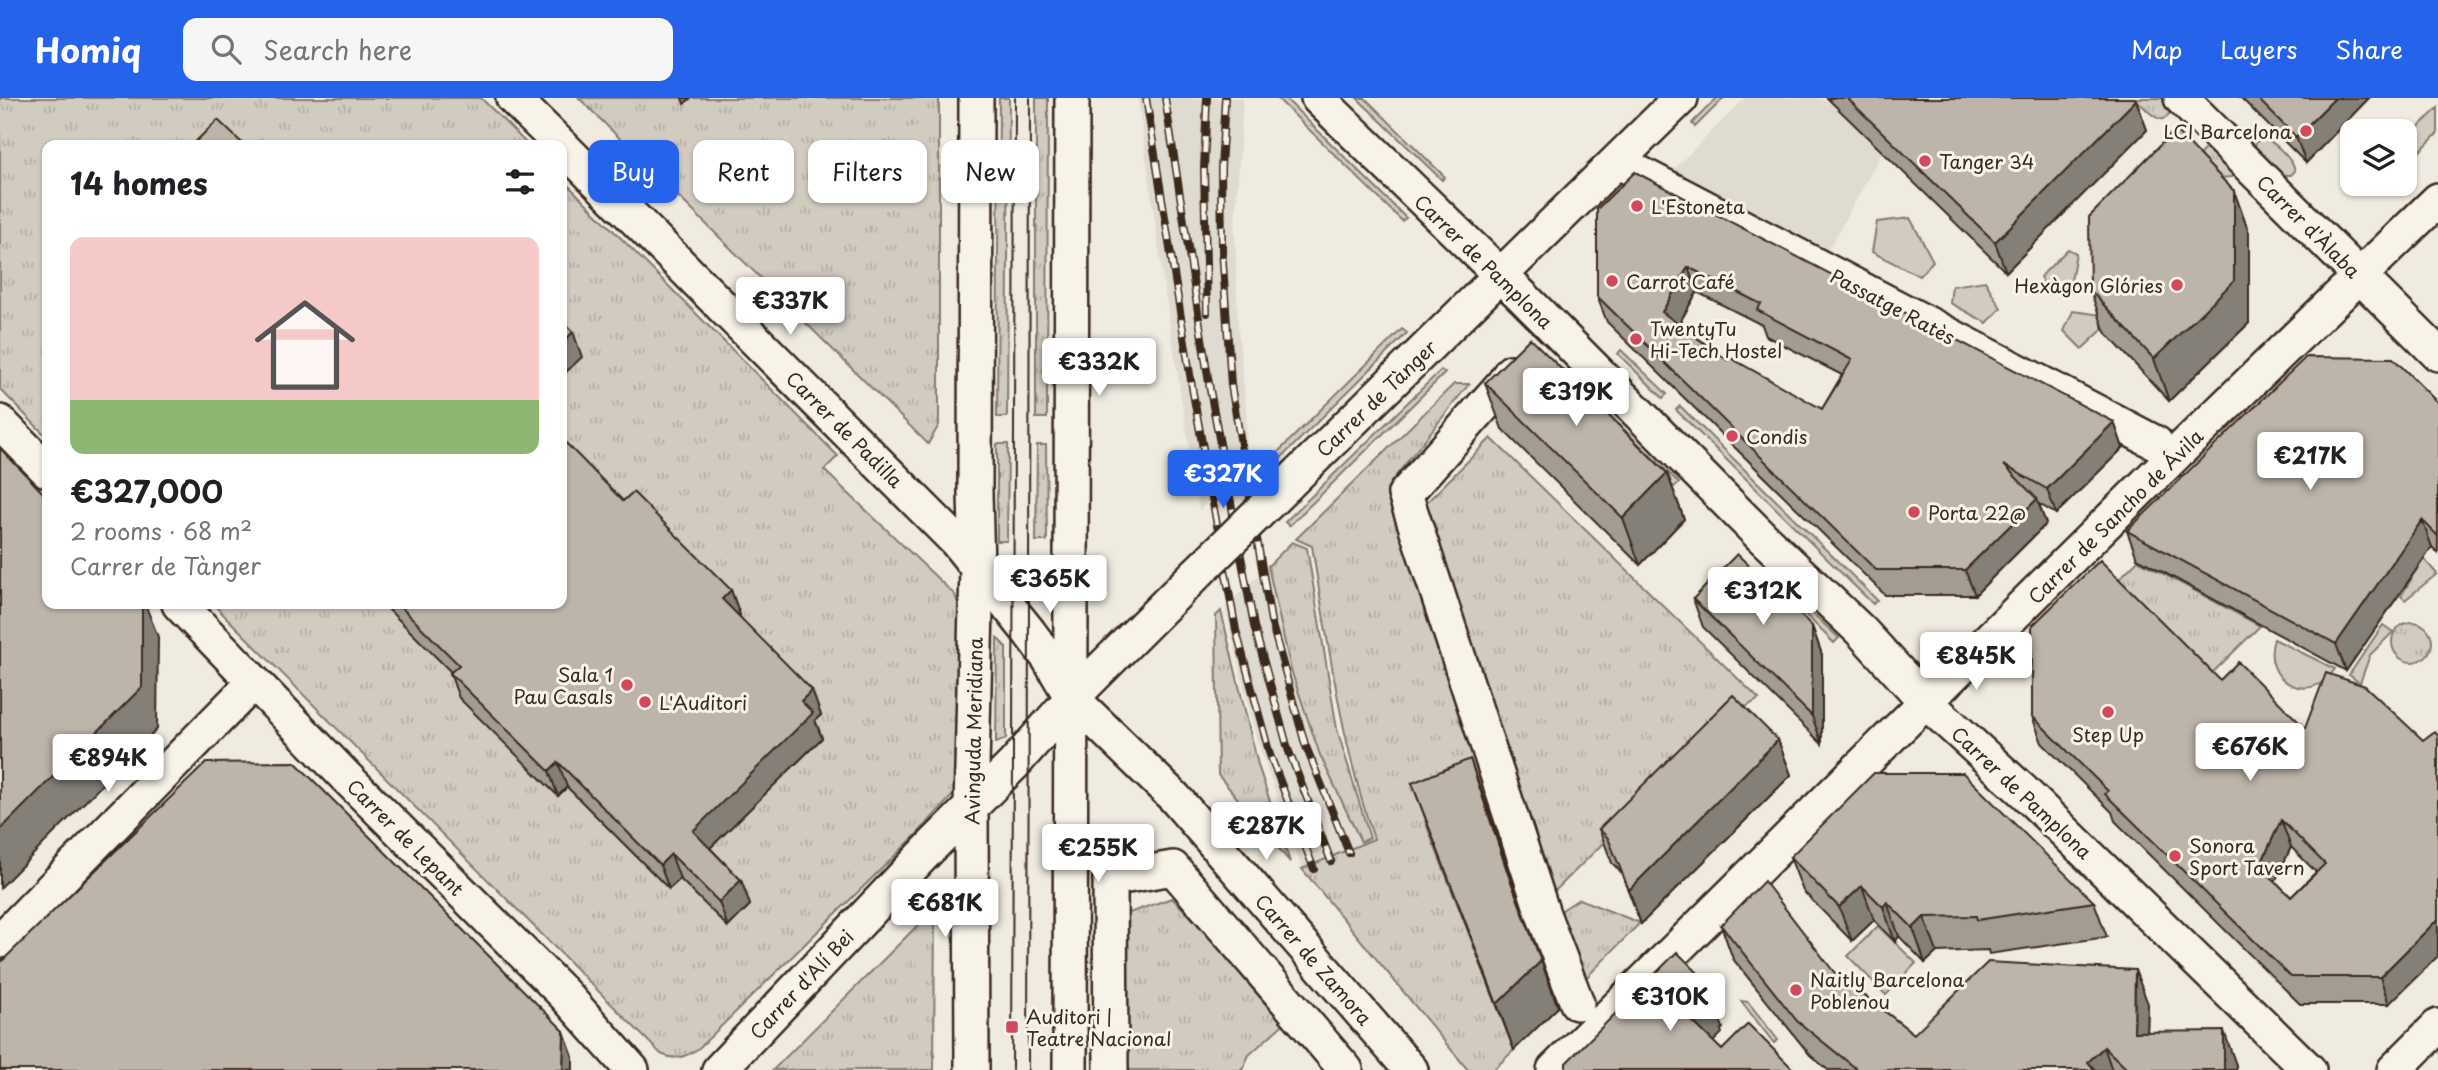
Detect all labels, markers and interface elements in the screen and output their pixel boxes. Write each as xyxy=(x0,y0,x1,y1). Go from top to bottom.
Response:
search box xyxy=(183,18,673,81)
text: Homiq xyxy=(35,24,141,74)
icon: search xyxy=(207,30,245,68)
text: Search here xyxy=(263,30,412,69)
text: Map xyxy=(2131,31,2182,67)
text: Layers xyxy=(2220,31,2297,67)
text: Share xyxy=(2335,31,2403,67)
place label: LCI Barcelona xyxy=(2164,117,2293,145)
map controls xyxy=(2340,119,2417,196)
button: layers xyxy=(2340,119,2417,196)
marker: LCI Barcelona xyxy=(2298,123,2314,139)
chip: Buy xyxy=(588,140,679,203)
chip: Rent xyxy=(693,140,794,203)
chip: Filters xyxy=(808,140,927,203)
chip: New xyxy=(941,140,1039,203)
place label: Tanger 34 xyxy=(1939,147,2034,175)
marker: Tanger 34 xyxy=(1917,153,1933,169)
text: 14 homes xyxy=(70,160,208,205)
icon: filters xyxy=(501,163,539,201)
street label: Carrer d'Àlaba xyxy=(2251,168,2367,284)
street label: Carrer de Pamplona xyxy=(1408,187,1560,335)
place label: L'Estoneta xyxy=(1651,192,1745,220)
marker: L'Estoneta xyxy=(1629,198,1645,214)
street label: Passatge Ratès xyxy=(1826,261,1960,351)
place label: Carrot Café xyxy=(1626,267,1735,295)
place label: Hexàgon Glóries xyxy=(2014,271,2163,299)
marker: Carrot Café xyxy=(1604,273,1620,289)
marker: Hexàgon Glóries xyxy=(2169,277,2185,293)
pin: €337K xyxy=(741,278,839,337)
icon: home xyxy=(242,282,368,408)
text: €337K xyxy=(752,282,828,317)
place label: TwentyTu Hi-Tech Hostel xyxy=(1650,314,1782,364)
marker: TwentyTu Hi-Tech Hostel xyxy=(1628,331,1644,347)
street label: Carrer de Tànger xyxy=(1310,333,1443,463)
pin: €332K xyxy=(1050,338,1148,398)
text: €332K xyxy=(1058,343,1140,378)
street label: Carrer de Padilla xyxy=(780,364,910,494)
pin: €319K xyxy=(1527,368,1625,428)
text: €319K xyxy=(1539,373,1613,408)
place label: Condis xyxy=(1746,422,1807,450)
street label: Carrer de Sancho de Ávila xyxy=(2021,422,2209,610)
marker: Condis xyxy=(1724,428,1740,444)
pin: €217K xyxy=(2261,432,2359,492)
text: €217K xyxy=(2273,437,2347,472)
pin: €327K xyxy=(1174,450,1272,510)
text: €327K xyxy=(1184,455,1262,490)
text: €327,000 xyxy=(70,468,223,513)
place label: Porta 22@ xyxy=(1928,498,2026,526)
marker: Porta 22@ xyxy=(1906,504,1922,520)
text: 2 rooms · 68 m² xyxy=(70,513,252,548)
text: Carrer de Tànger xyxy=(70,548,261,583)
pin: €365K xyxy=(1001,556,1099,615)
text: €365K xyxy=(1010,560,1090,595)
pin: €312K xyxy=(1714,568,1812,627)
text: €312K xyxy=(1724,572,1802,607)
pin: €845K xyxy=(1927,632,2025,692)
street label: Avinguda Meridiana xyxy=(957,636,989,825)
text: €845K xyxy=(1936,637,2016,672)
place label: Sala 1 Pau Casals xyxy=(513,660,613,710)
marker: Sala 1 Pau Casals xyxy=(619,677,635,693)
place label: L'Auditori xyxy=(659,688,747,716)
marker: L'Auditori xyxy=(637,694,653,710)
marker: Step Up xyxy=(2100,704,2116,720)
street label: Carrer de Pamplona xyxy=(1946,719,2099,865)
place label: Step Up xyxy=(2072,720,2144,748)
pin: €676K xyxy=(2201,724,2299,783)
text: €676K xyxy=(2212,728,2288,763)
pin: €894K xyxy=(59,734,157,794)
text: €894K xyxy=(69,739,147,774)
street label: Carrer de Lepant xyxy=(341,772,471,902)
pin: €287K xyxy=(1217,802,1315,862)
text: €287K xyxy=(1227,807,1305,842)
pin: €255K xyxy=(1049,824,1147,884)
text: €255K xyxy=(1058,829,1138,864)
place label: Sonora Sport Tavern xyxy=(2189,831,2305,881)
marker: Sonora Sport Tavern xyxy=(2167,848,2183,864)
pin: €681K xyxy=(896,880,994,939)
text: €681K xyxy=(907,884,983,919)
street label: Carrer de Zamora xyxy=(1249,887,1379,1031)
street label: Carrer d'Alí Bei xyxy=(743,923,859,1045)
place label: Naitly Barcelona Poblenou xyxy=(1810,965,1964,1015)
pin: €310K xyxy=(1621,974,1719,1033)
text: €310K xyxy=(1631,978,1709,1013)
marker: Naitly Barcelona Poblenou xyxy=(1788,982,1804,998)
place label: Auditori | Teatre Nacional xyxy=(1026,1002,1171,1052)
marker: Auditori | Teatre Nacional xyxy=(1004,1019,1020,1035)

